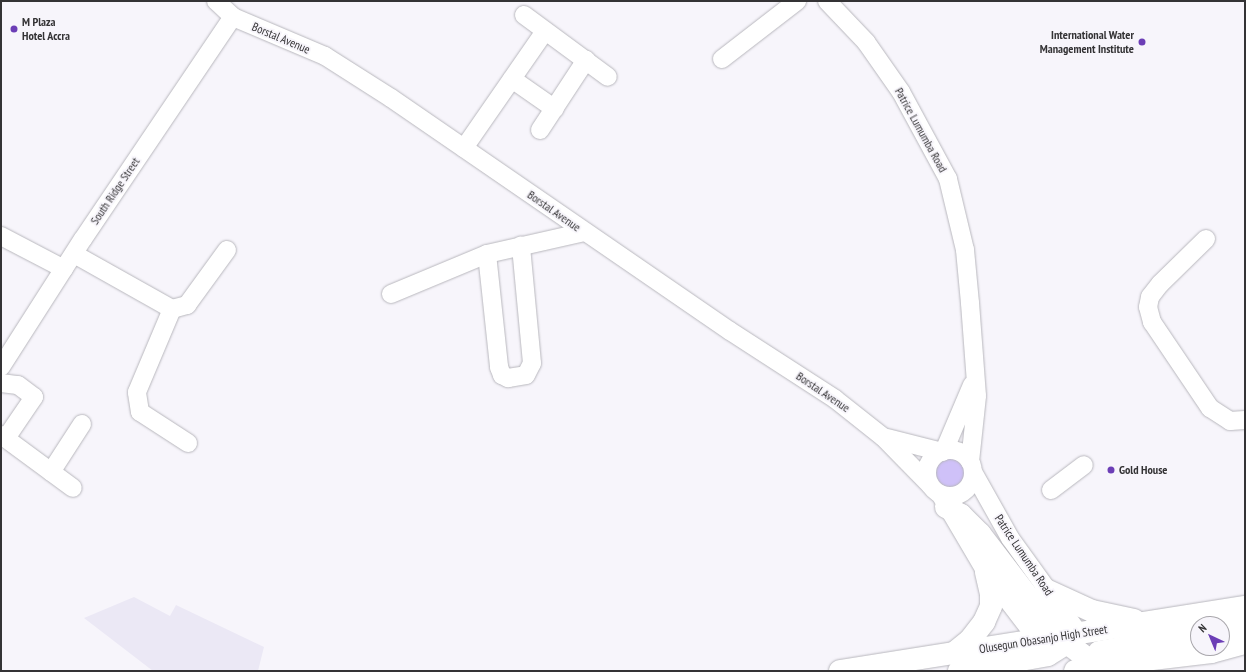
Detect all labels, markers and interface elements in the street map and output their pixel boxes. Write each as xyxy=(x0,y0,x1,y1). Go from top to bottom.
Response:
place label: M Plaza Hotel Accra xyxy=(22,15,70,43)
street label: Borstal Avenue xyxy=(250,19,312,57)
marker: M Plaza Hotel Accra xyxy=(9,24,19,34)
place label: International Water Management Institute xyxy=(1040,28,1134,56)
marker: International Water Management Institute xyxy=(1137,37,1147,47)
street label: Patrice Lumumba Road xyxy=(892,85,950,175)
street label: South Ridge Street xyxy=(87,155,143,227)
street label: Borstal Avenue xyxy=(524,187,584,235)
street label: Borstal Avenue xyxy=(793,369,853,415)
place label: Gold House xyxy=(1119,463,1168,477)
marker: Gold House xyxy=(1106,465,1116,475)
street label: Patrice Lumumba Road xyxy=(992,512,1056,598)
north arrow xyxy=(1190,616,1230,656)
text: N xyxy=(1195,621,1209,635)
street label: Olusegun Obasanjo High Street xyxy=(978,622,1108,656)

